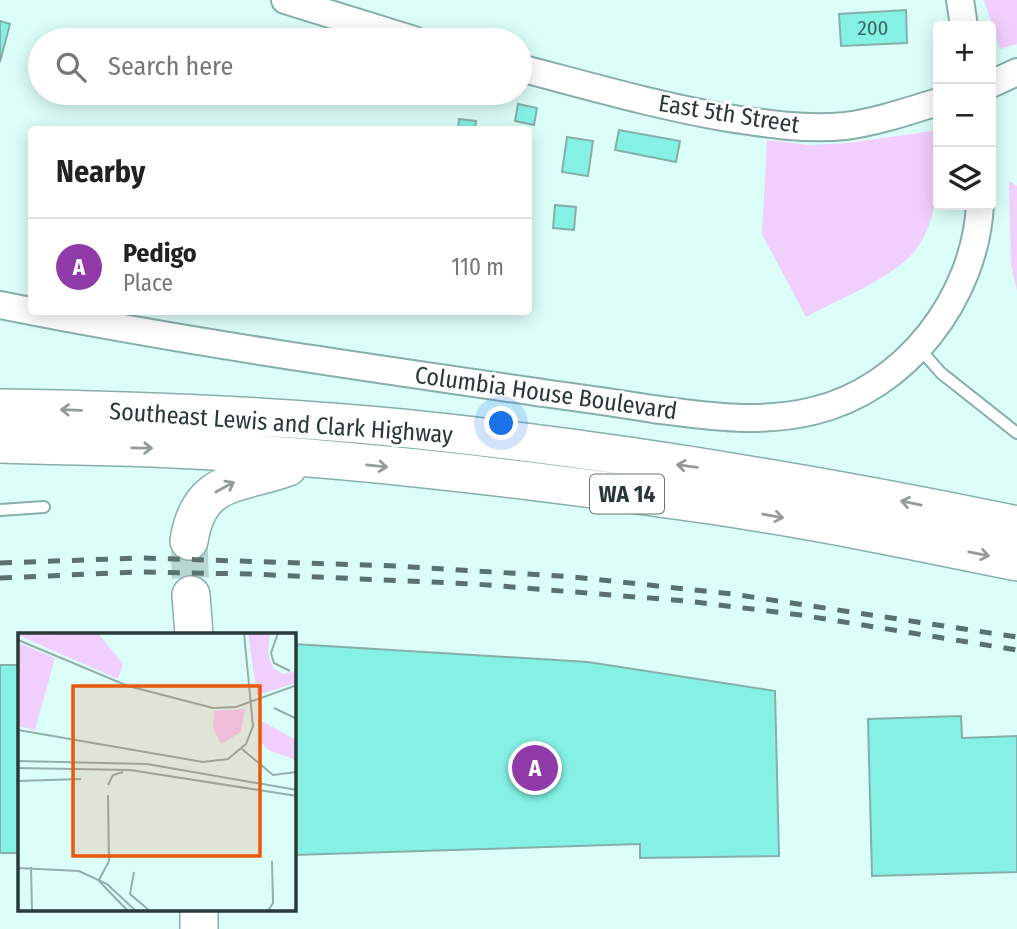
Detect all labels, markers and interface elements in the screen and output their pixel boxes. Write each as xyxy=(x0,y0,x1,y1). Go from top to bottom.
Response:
house number: 200 xyxy=(857,15,889,41)
map controls xyxy=(933,21,996,210)
button: + xyxy=(933,21,996,84)
search box xyxy=(28,28,532,105)
icon: search xyxy=(52,48,90,86)
text: Search here xyxy=(108,51,233,82)
button: − xyxy=(933,84,996,147)
street label: East 5th Street xyxy=(657,89,802,139)
button: layers xyxy=(933,147,996,210)
text: Nearby xyxy=(56,154,145,190)
text: Pedigo xyxy=(123,238,197,269)
text: A xyxy=(73,253,85,281)
text: 110 m xyxy=(451,253,504,281)
text: Place xyxy=(123,269,173,297)
street label: Columbia House Boulevard xyxy=(413,361,679,425)
street label: Southeast Lewis and Clark Highway xyxy=(108,397,454,449)
one-way arrow xyxy=(59,403,82,416)
your location xyxy=(484,406,518,440)
one-way arrow xyxy=(130,441,153,455)
one-way arrow xyxy=(365,459,388,472)
one-way arrow xyxy=(676,459,699,472)
road number: WA 14 xyxy=(590,474,664,514)
one-way arrow xyxy=(214,480,234,494)
one-way arrow xyxy=(900,496,923,510)
one-way arrow xyxy=(761,509,784,523)
one-way arrow xyxy=(967,548,990,562)
inset map xyxy=(18,633,296,912)
pin: A xyxy=(512,742,558,794)

